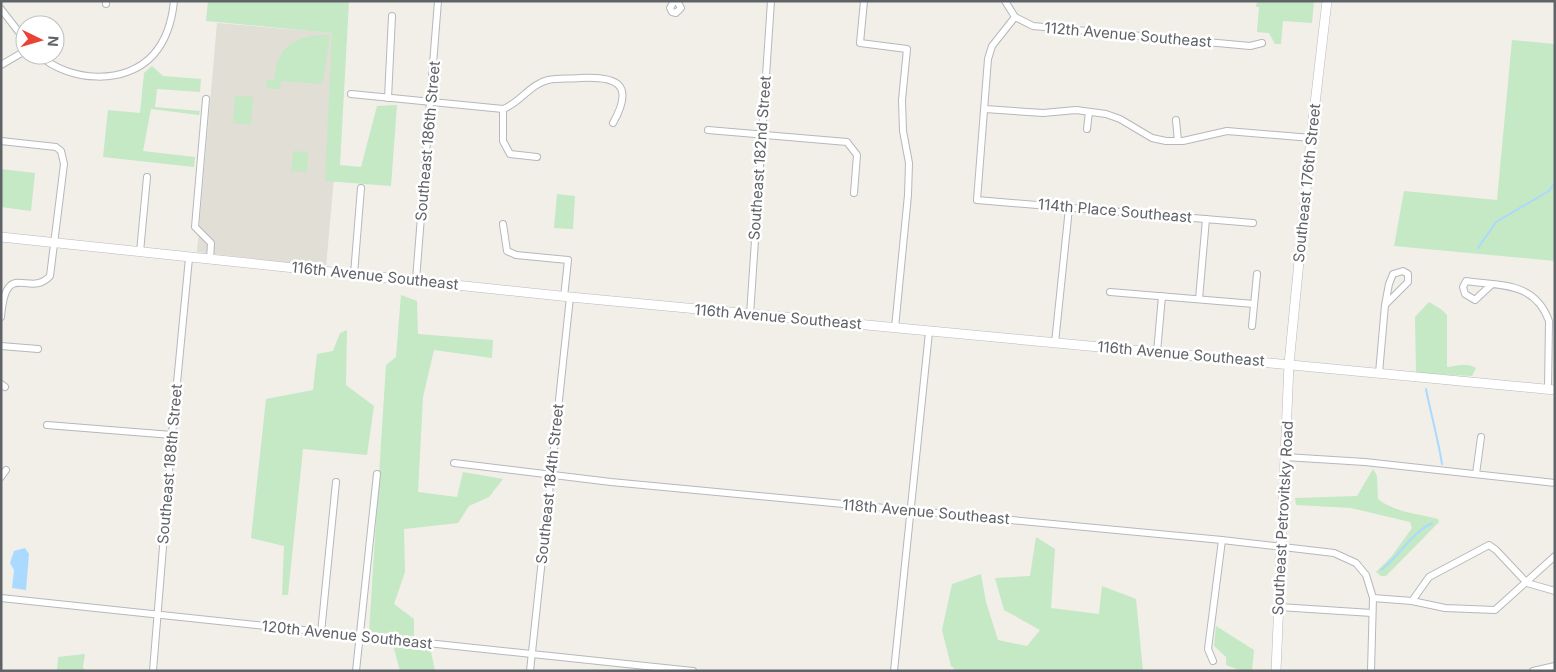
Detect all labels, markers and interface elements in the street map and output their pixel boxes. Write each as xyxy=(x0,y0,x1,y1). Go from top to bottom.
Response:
north arrow xyxy=(15,15,65,65)
street label: 112th Avenue Southeast xyxy=(1044,18,1212,51)
text: N xyxy=(45,35,62,47)
street label: Southeast 186th Street xyxy=(411,60,444,222)
street label: Southeast 182nd Street xyxy=(744,75,775,241)
street label: Southeast 176th Street xyxy=(1289,103,1324,263)
street label: 114th Place Southeast xyxy=(1037,194,1193,227)
street label: 116th Avenue Southeast xyxy=(291,257,460,294)
street label: 116th Avenue Southeast xyxy=(694,300,863,333)
street label: 116th Avenue Southeast xyxy=(1097,337,1266,370)
street label: Southeast 188th Street xyxy=(153,383,186,545)
street label: Southeast 184th Street xyxy=(532,403,567,565)
street label: Southeast Petrovitsky Road xyxy=(1268,420,1297,616)
street label: 118th Avenue Southeast xyxy=(842,495,1011,528)
street label: 120th Avenue Southeast xyxy=(261,616,433,653)

